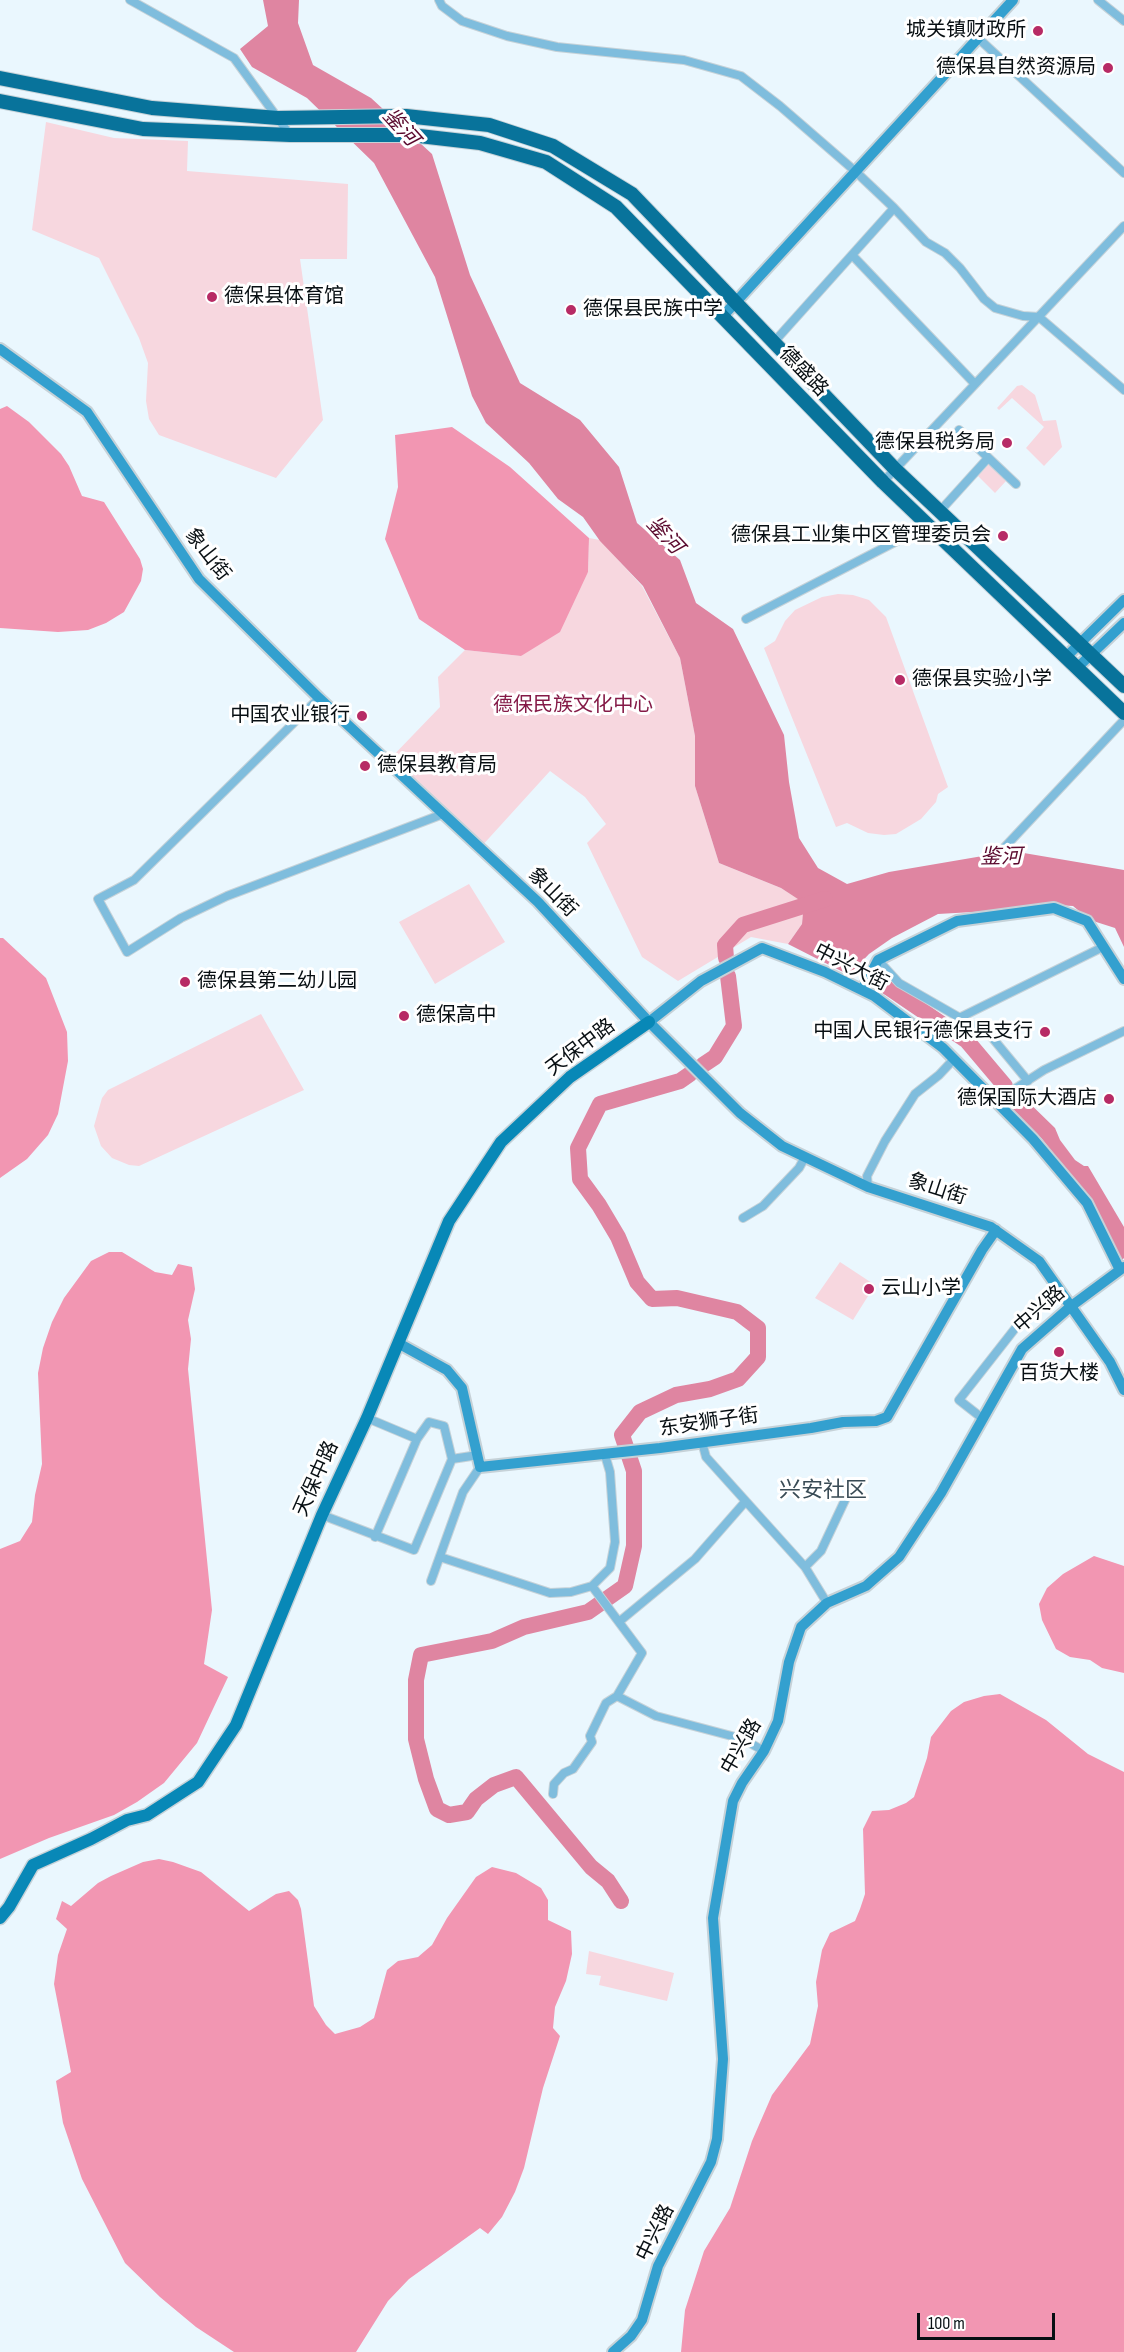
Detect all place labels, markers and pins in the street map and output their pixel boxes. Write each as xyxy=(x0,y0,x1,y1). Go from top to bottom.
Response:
place label: 城关镇财政所 xyxy=(906,19,1026,43)
marker: 城关镇财政所 xyxy=(1031,24,1045,38)
place label: 德保县自然资源局 xyxy=(936,56,1096,80)
marker: 德保县自然资源局 xyxy=(1101,61,1115,75)
place label: 德保县体育馆 xyxy=(224,285,344,309)
marker: 德保县体育馆 xyxy=(205,290,219,304)
place label: 德保县民族中学 xyxy=(583,298,723,322)
marker: 德保县民族中学 xyxy=(564,303,578,317)
place label: 德保县税务局 xyxy=(875,431,995,455)
marker: 德保县税务局 xyxy=(1000,436,1014,450)
place label: 德保县工业集中区管理委员会 xyxy=(731,524,991,548)
marker: 德保县工业集中区管理委员会 xyxy=(996,529,1010,543)
place label: 德保县实验小学 xyxy=(912,668,1052,692)
marker: 德保县实验小学 xyxy=(893,673,907,687)
place label: 中国农业银行 xyxy=(230,704,350,728)
marker: 中国农业银行 xyxy=(355,709,369,723)
place label: 德保县教育局 xyxy=(377,754,497,778)
marker: 德保县教育局 xyxy=(358,759,372,773)
place label: 德保县第二幼儿园 xyxy=(197,970,357,994)
marker: 德保县第二幼儿园 xyxy=(178,975,192,989)
place label: 德保高中 xyxy=(416,1004,496,1028)
marker: 德保高中 xyxy=(397,1009,411,1023)
place label: 中国人民银行德保县支行 xyxy=(813,1020,1033,1044)
marker: 中国人民银行德保县支行 xyxy=(1038,1025,1052,1039)
place label: 德保国际大酒店 xyxy=(957,1087,1097,1111)
marker: 德保国际大酒店 xyxy=(1102,1092,1116,1106)
place label: 云山小学 xyxy=(881,1277,961,1301)
marker: 云山小学 xyxy=(862,1282,876,1296)
marker: 百货大楼 xyxy=(1052,1345,1066,1359)
place label: 百货大楼 xyxy=(1019,1362,1099,1386)

